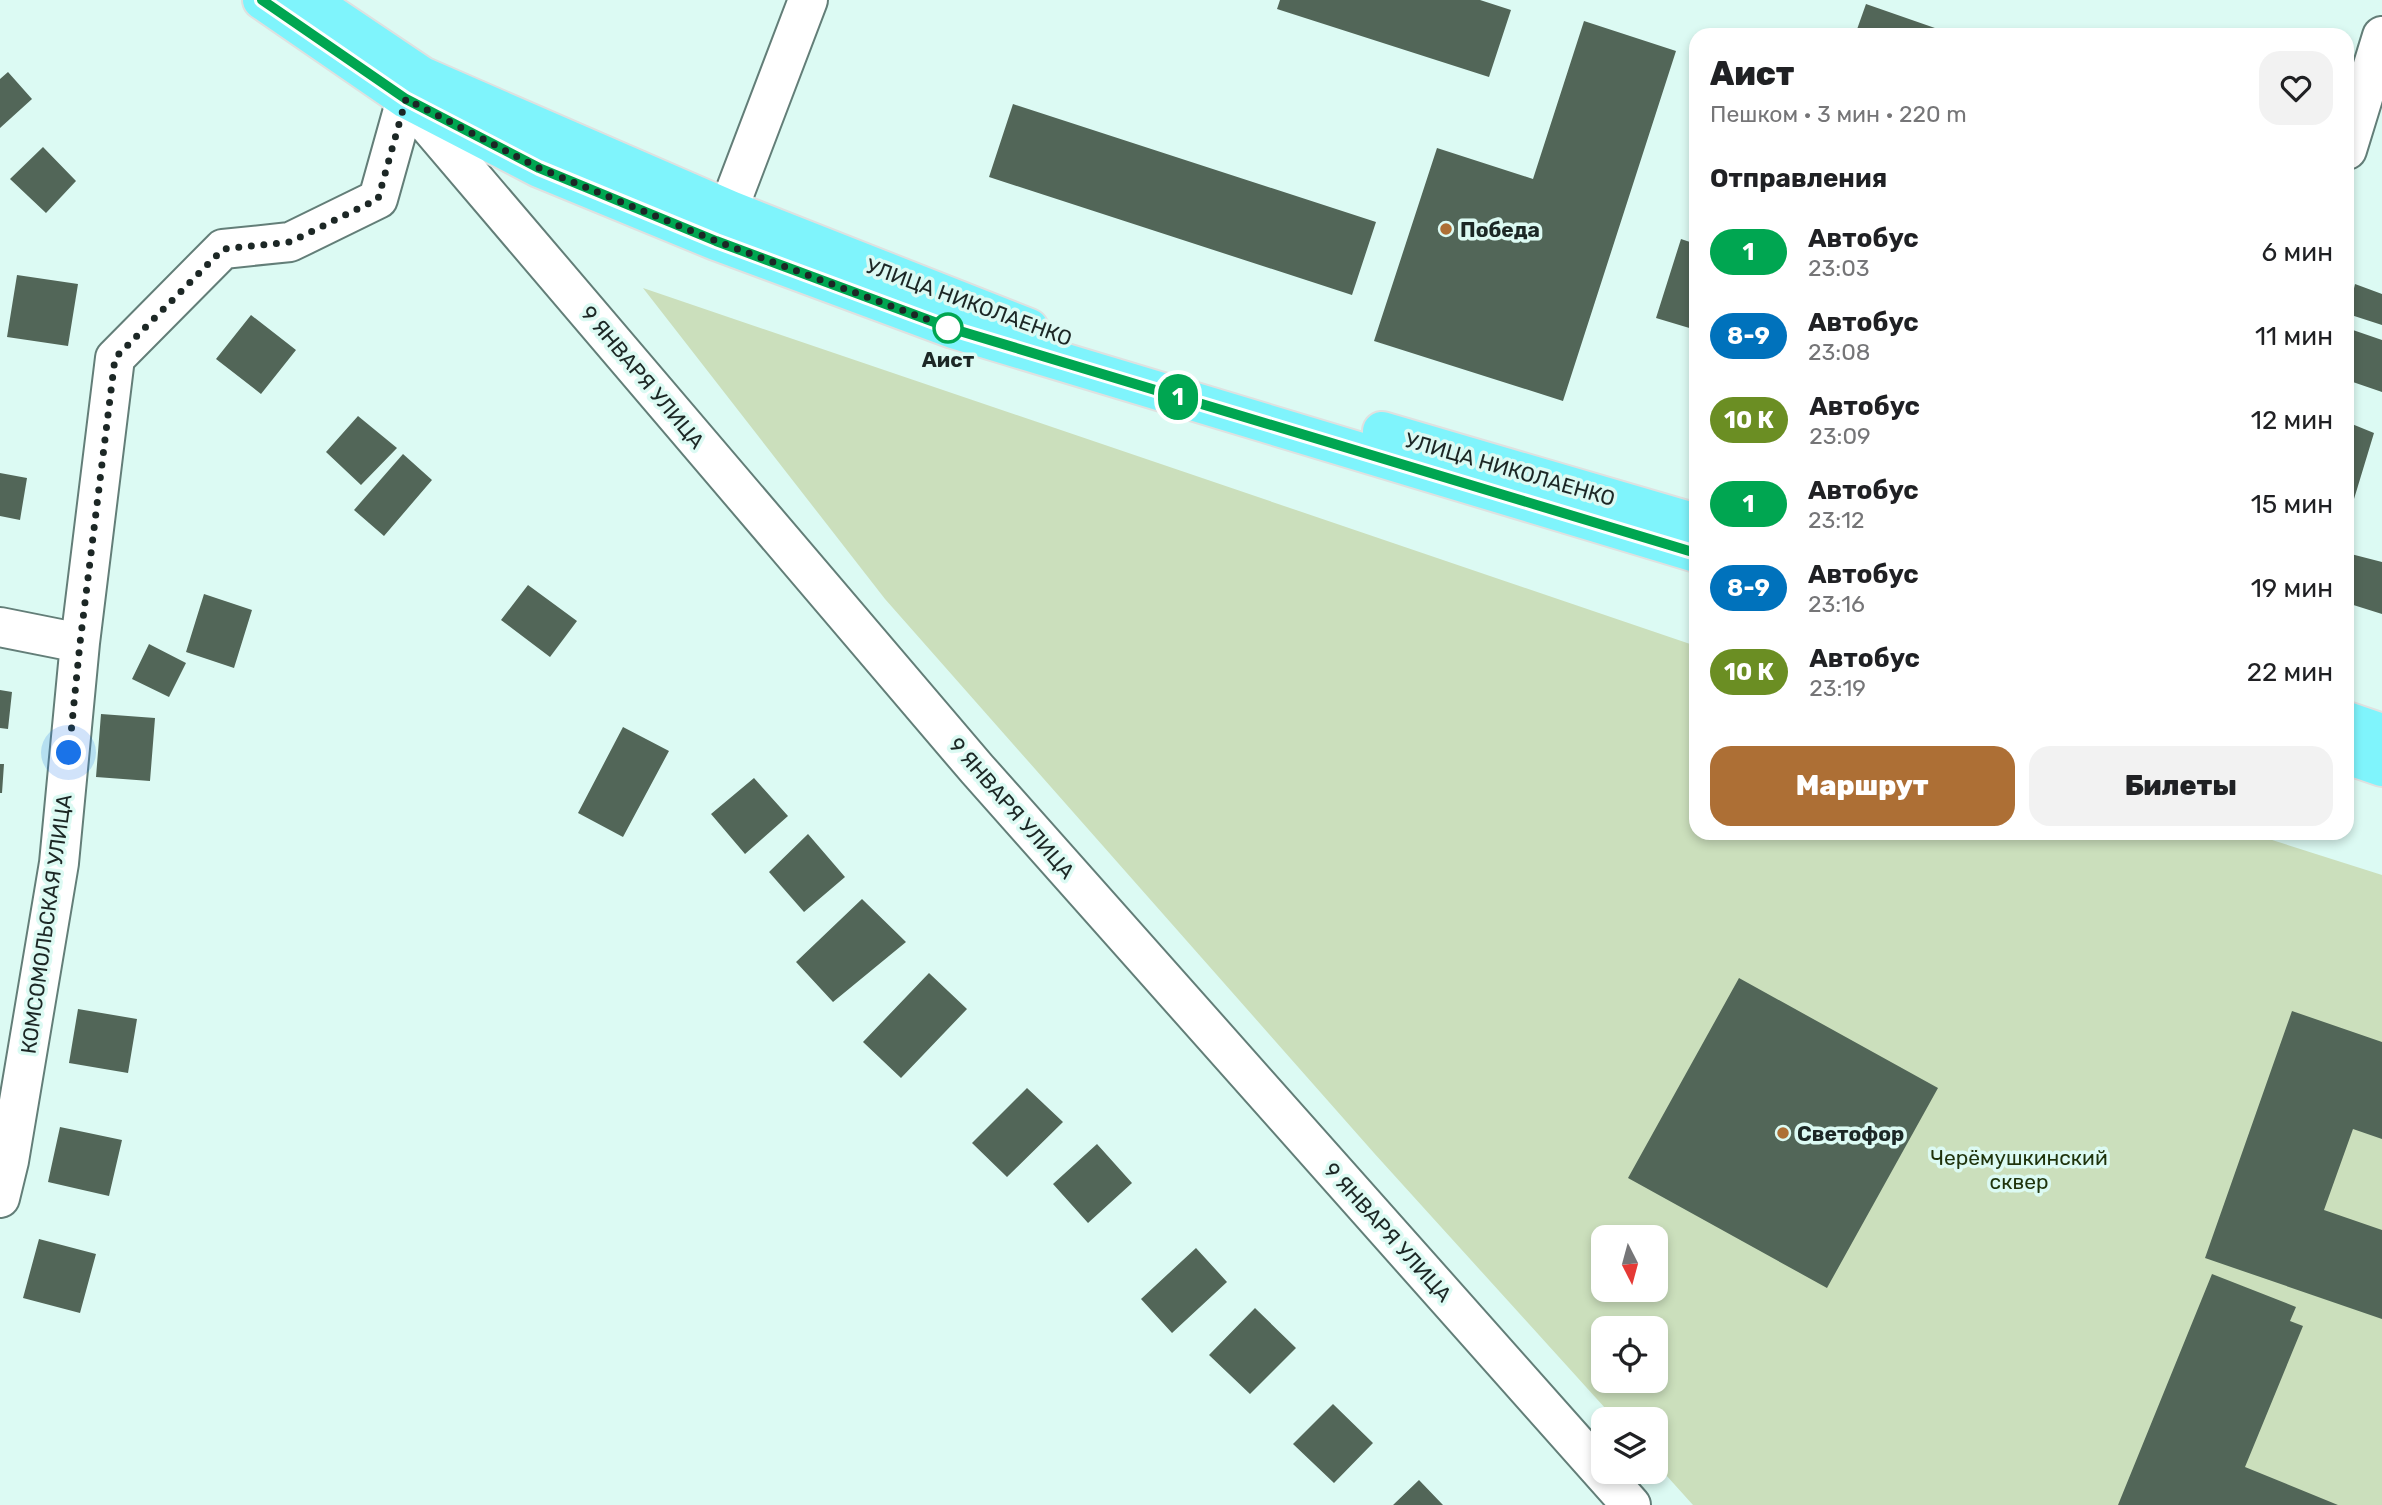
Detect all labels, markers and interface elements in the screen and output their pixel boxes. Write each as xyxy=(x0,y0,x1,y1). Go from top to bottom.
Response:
button: heart xyxy=(2259,51,2333,125)
text: Аист xyxy=(1710,54,1794,93)
text: Пешком · 3 мин · 220 m xyxy=(1710,100,1967,128)
text: Отправления xyxy=(1710,163,1887,194)
place label: Победа xyxy=(1460,217,1540,242)
marker: Победа xyxy=(1438,221,1454,237)
text: Автобус xyxy=(1808,223,1919,254)
text: 6 мин xyxy=(2262,237,2333,268)
text: 1 xyxy=(1743,238,1754,266)
street label: УЛИЦА НИКОЛАЕНКО xyxy=(863,253,1075,351)
text: 23:03 xyxy=(1808,254,1870,282)
street label: 9 ЯНВАРЯ УЛИЦА xyxy=(576,301,710,453)
text: Автобус xyxy=(1808,307,1919,338)
marker: Аист xyxy=(933,313,963,343)
text: 11 мин xyxy=(2255,321,2333,352)
text: 8-9 xyxy=(1727,322,1770,350)
text: 23:08 xyxy=(1808,338,1870,366)
place label: Аист xyxy=(922,347,975,372)
line badge: 1 xyxy=(1155,374,1201,420)
text: 1 xyxy=(1172,383,1184,411)
text: Автобус xyxy=(1809,391,1920,422)
text: 12 мин xyxy=(2251,405,2333,436)
text: 10 К xyxy=(1724,406,1774,434)
text: 23:09 xyxy=(1809,422,1871,450)
street label: УЛИЦА НИКОЛАЕНКО xyxy=(1402,427,1618,511)
text: Автобус xyxy=(1808,475,1919,506)
text: 15 мин xyxy=(2251,489,2333,520)
text: 1 xyxy=(1743,490,1754,518)
text: 23:12 xyxy=(1808,506,1865,534)
text: Автобус xyxy=(1808,559,1919,590)
text: 19 мин xyxy=(2251,573,2333,604)
text: 8-9 xyxy=(1727,574,1770,602)
text: 23:16 xyxy=(1808,590,1865,618)
text: Автобус xyxy=(1809,643,1920,674)
text: 22 мин xyxy=(2247,657,2333,688)
text: 10 К xyxy=(1724,658,1774,686)
text: 23:19 xyxy=(1809,674,1866,702)
street label: 9 ЯНВАРЯ УЛИЦА xyxy=(944,732,1080,884)
your location xyxy=(51,735,86,770)
button: Маршрут xyxy=(1710,746,2015,826)
button: Билеты xyxy=(2029,746,2333,826)
street label: КОМСОМОЛЬСКАЯ УЛИЦА xyxy=(15,793,77,1055)
place label: Светофор xyxy=(1797,1121,1904,1146)
marker: Светофор xyxy=(1775,1125,1791,1141)
park label: Черёмушкинский сквер xyxy=(1930,1145,2108,1194)
street label: 9 ЯНВАРЯ УЛИЦА xyxy=(1319,1157,1457,1307)
north arrow xyxy=(1591,1225,1668,1302)
map controls xyxy=(1591,1225,1668,1484)
button: locate xyxy=(1591,1316,1668,1393)
button: layers xyxy=(1591,1407,1668,1484)

